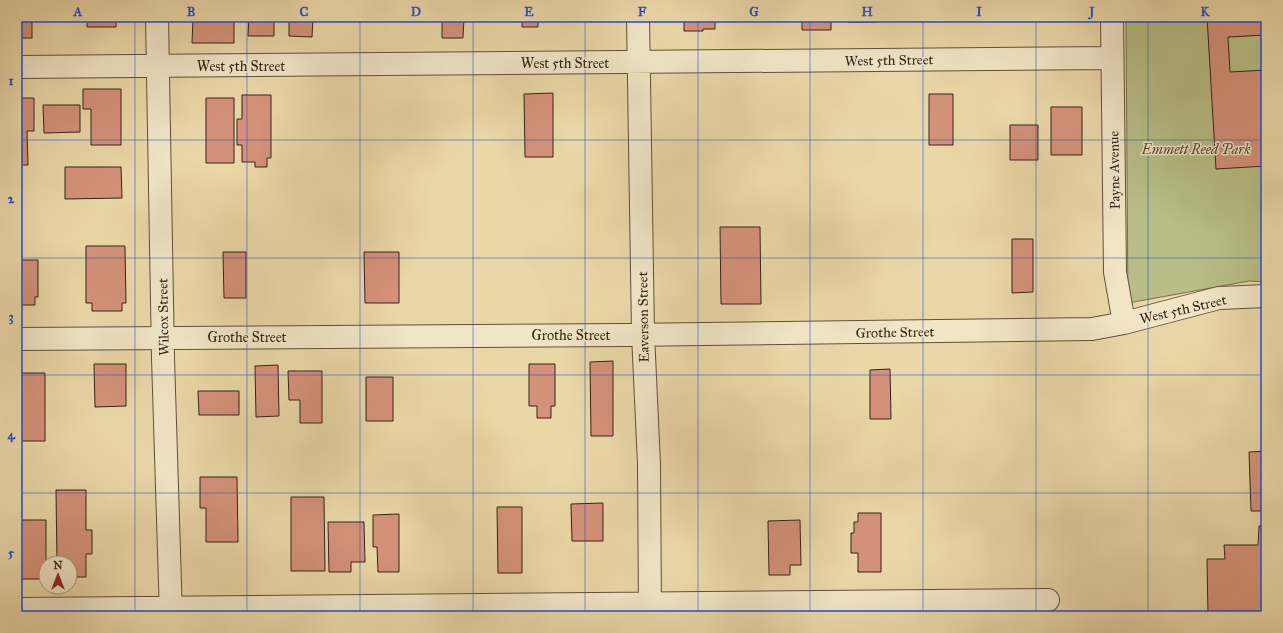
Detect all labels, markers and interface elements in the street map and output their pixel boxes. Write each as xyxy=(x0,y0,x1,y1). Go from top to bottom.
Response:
text: A xyxy=(73,4,83,20)
text: B xyxy=(187,4,196,20)
text: C xyxy=(300,4,309,20)
text: D xyxy=(411,4,421,20)
text: E xyxy=(524,4,534,20)
text: F xyxy=(638,4,647,20)
text: G xyxy=(749,4,759,20)
text: H xyxy=(861,4,873,20)
text: I xyxy=(976,4,982,20)
text: J xyxy=(1087,4,1095,20)
text: K xyxy=(1200,4,1210,20)
street label: West 5th Street xyxy=(845,51,934,70)
street label: West 5th Street xyxy=(521,55,609,72)
street label: West 5th Street xyxy=(197,58,285,75)
text: 1 xyxy=(8,73,14,89)
street label: Payne Avenue xyxy=(1105,130,1124,209)
park label: Emmett Reed Park xyxy=(1141,141,1251,158)
text: 2 xyxy=(8,191,15,207)
street label: Eaverson Street xyxy=(634,271,653,363)
street label: Wilcox Street xyxy=(154,278,173,356)
street label: West 5th Street xyxy=(1138,291,1228,328)
text: 3 xyxy=(8,309,14,325)
street label: Grothe Street xyxy=(855,323,935,342)
street label: Grothe Street xyxy=(532,327,610,344)
street label: Grothe Street xyxy=(208,329,286,346)
text: 4 xyxy=(7,427,15,443)
text: 5 xyxy=(8,545,15,561)
north arrow xyxy=(38,555,78,595)
text: N xyxy=(53,559,63,572)

